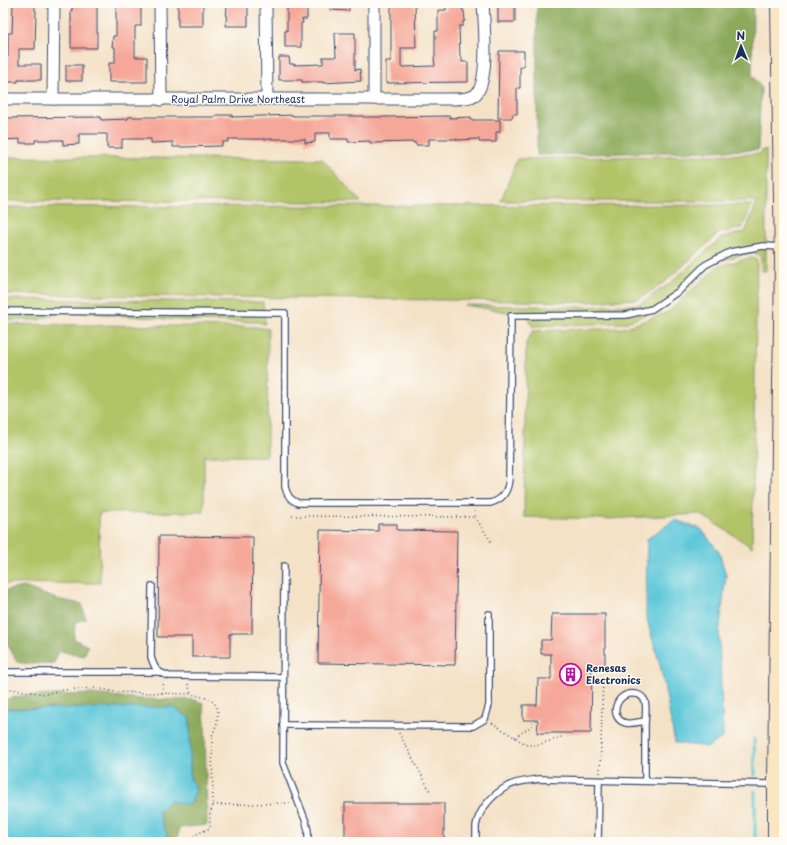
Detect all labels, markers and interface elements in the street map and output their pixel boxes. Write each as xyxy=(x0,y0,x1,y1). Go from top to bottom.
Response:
north arrow xyxy=(721,26,761,66)
text: N xyxy=(736,27,746,44)
street label: Royal Palm Drive Northeast xyxy=(171,91,305,107)
place label: Renesas Electronics xyxy=(586,660,641,687)
building icon: Renesas Electronics xyxy=(558,661,584,687)

